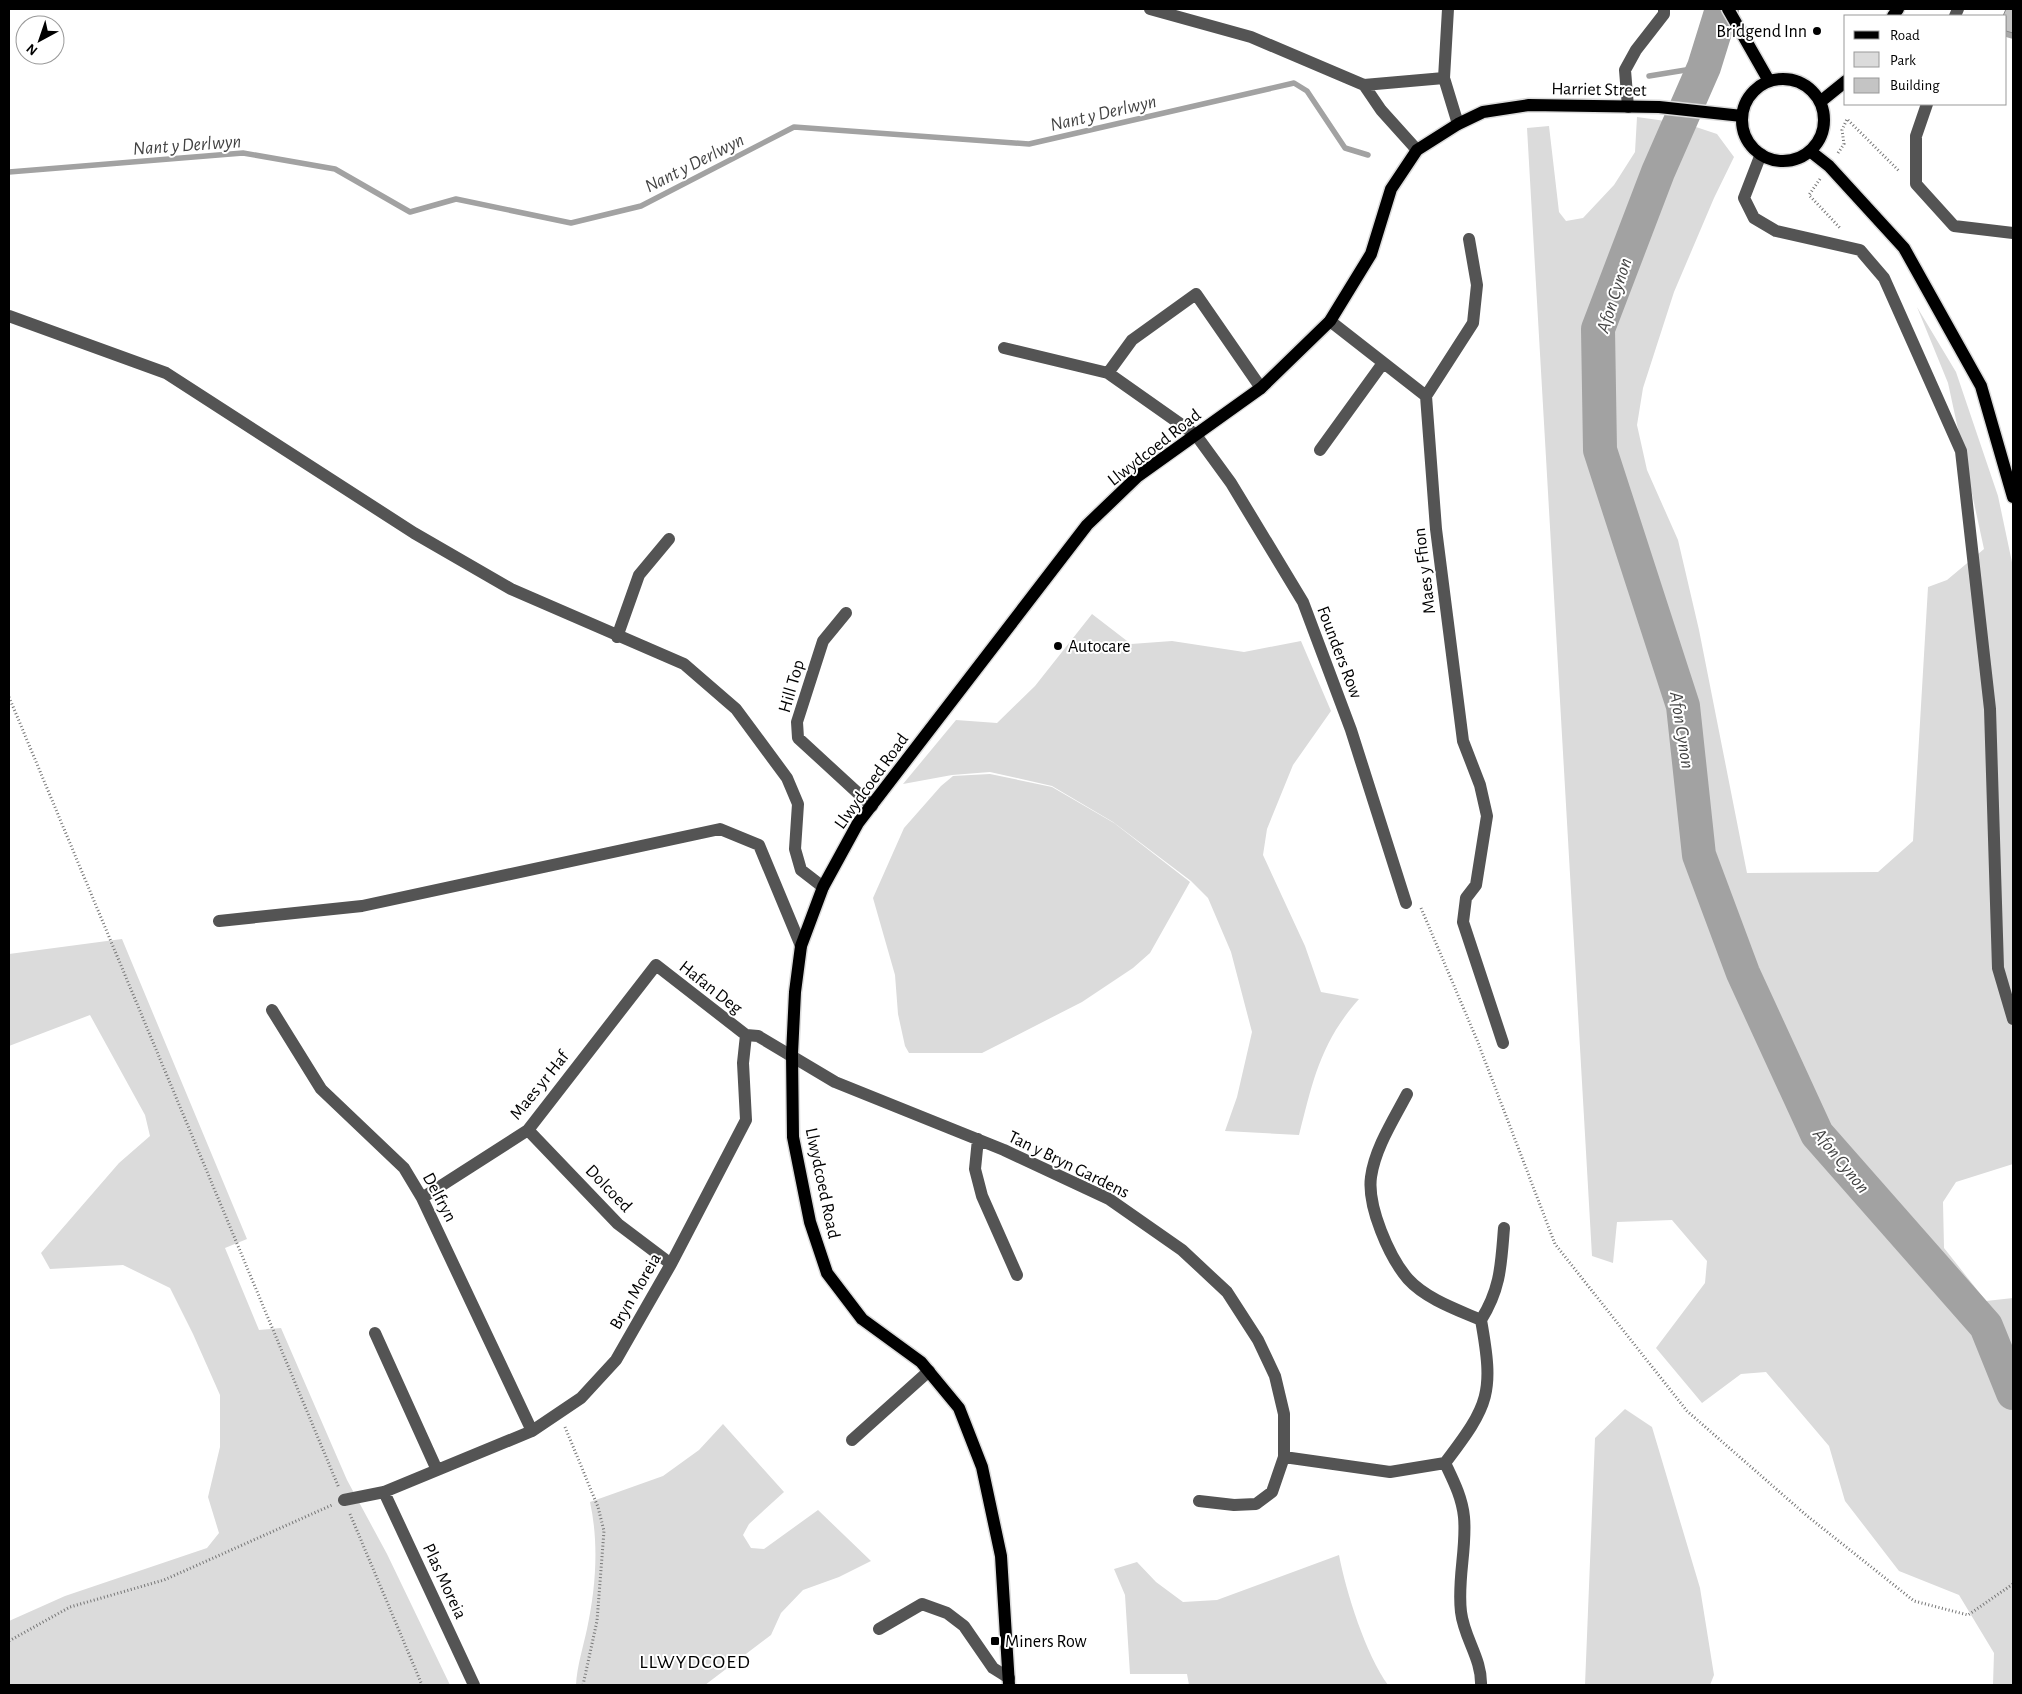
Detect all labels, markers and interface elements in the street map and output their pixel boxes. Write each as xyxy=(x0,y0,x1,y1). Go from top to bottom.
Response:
north arrow xyxy=(15,15,65,65)
legend xyxy=(1844,15,2007,105)
place label: Bridgend Inn xyxy=(1716,23,1807,41)
marker: Bridgend Inn xyxy=(1811,25,1823,37)
text: Road xyxy=(1890,28,1920,43)
text: N xyxy=(24,41,41,58)
text: Park xyxy=(1890,53,1916,68)
text: Building xyxy=(1890,78,1940,93)
street label: Harriet Street xyxy=(1551,80,1647,100)
water label: Nant y Derlwyn xyxy=(1048,92,1158,135)
water label: Nant y Derlwyn xyxy=(642,130,747,196)
water label: Nant y Derlwyn xyxy=(132,132,242,159)
water label: Afon Cynon xyxy=(1593,256,1635,336)
street label: Llwydcoed Road xyxy=(1105,406,1205,490)
street label: Maes y Ffion xyxy=(1411,527,1439,615)
street label: Founders Row xyxy=(1313,604,1365,701)
place label: Autocare xyxy=(1068,638,1131,656)
marker: Autocare xyxy=(1052,640,1064,652)
street label: Hill Top xyxy=(776,658,808,715)
water label: Afon Cynon xyxy=(1666,689,1697,770)
street label: Llwydcoed Road xyxy=(831,731,912,833)
street label: Hafan Deg xyxy=(676,958,745,1018)
street label: Maes yr Haf xyxy=(507,1047,574,1123)
water label: Afon Cynon xyxy=(1808,1124,1873,1197)
street label: Llwydcoed Road xyxy=(801,1126,843,1240)
street label: Tan y Bryn Gardens xyxy=(1005,1128,1132,1202)
street label: Dolcoed xyxy=(582,1161,635,1216)
street label: Delfryn xyxy=(419,1170,459,1225)
street label: Bryn Moreia xyxy=(607,1250,665,1333)
street label: Plas Moreia xyxy=(419,1541,469,1622)
place label: Miners Row xyxy=(1005,1633,1087,1651)
marker: Miners Row xyxy=(989,1635,1001,1647)
district label: LLWYDCOED xyxy=(639,1652,751,1672)

